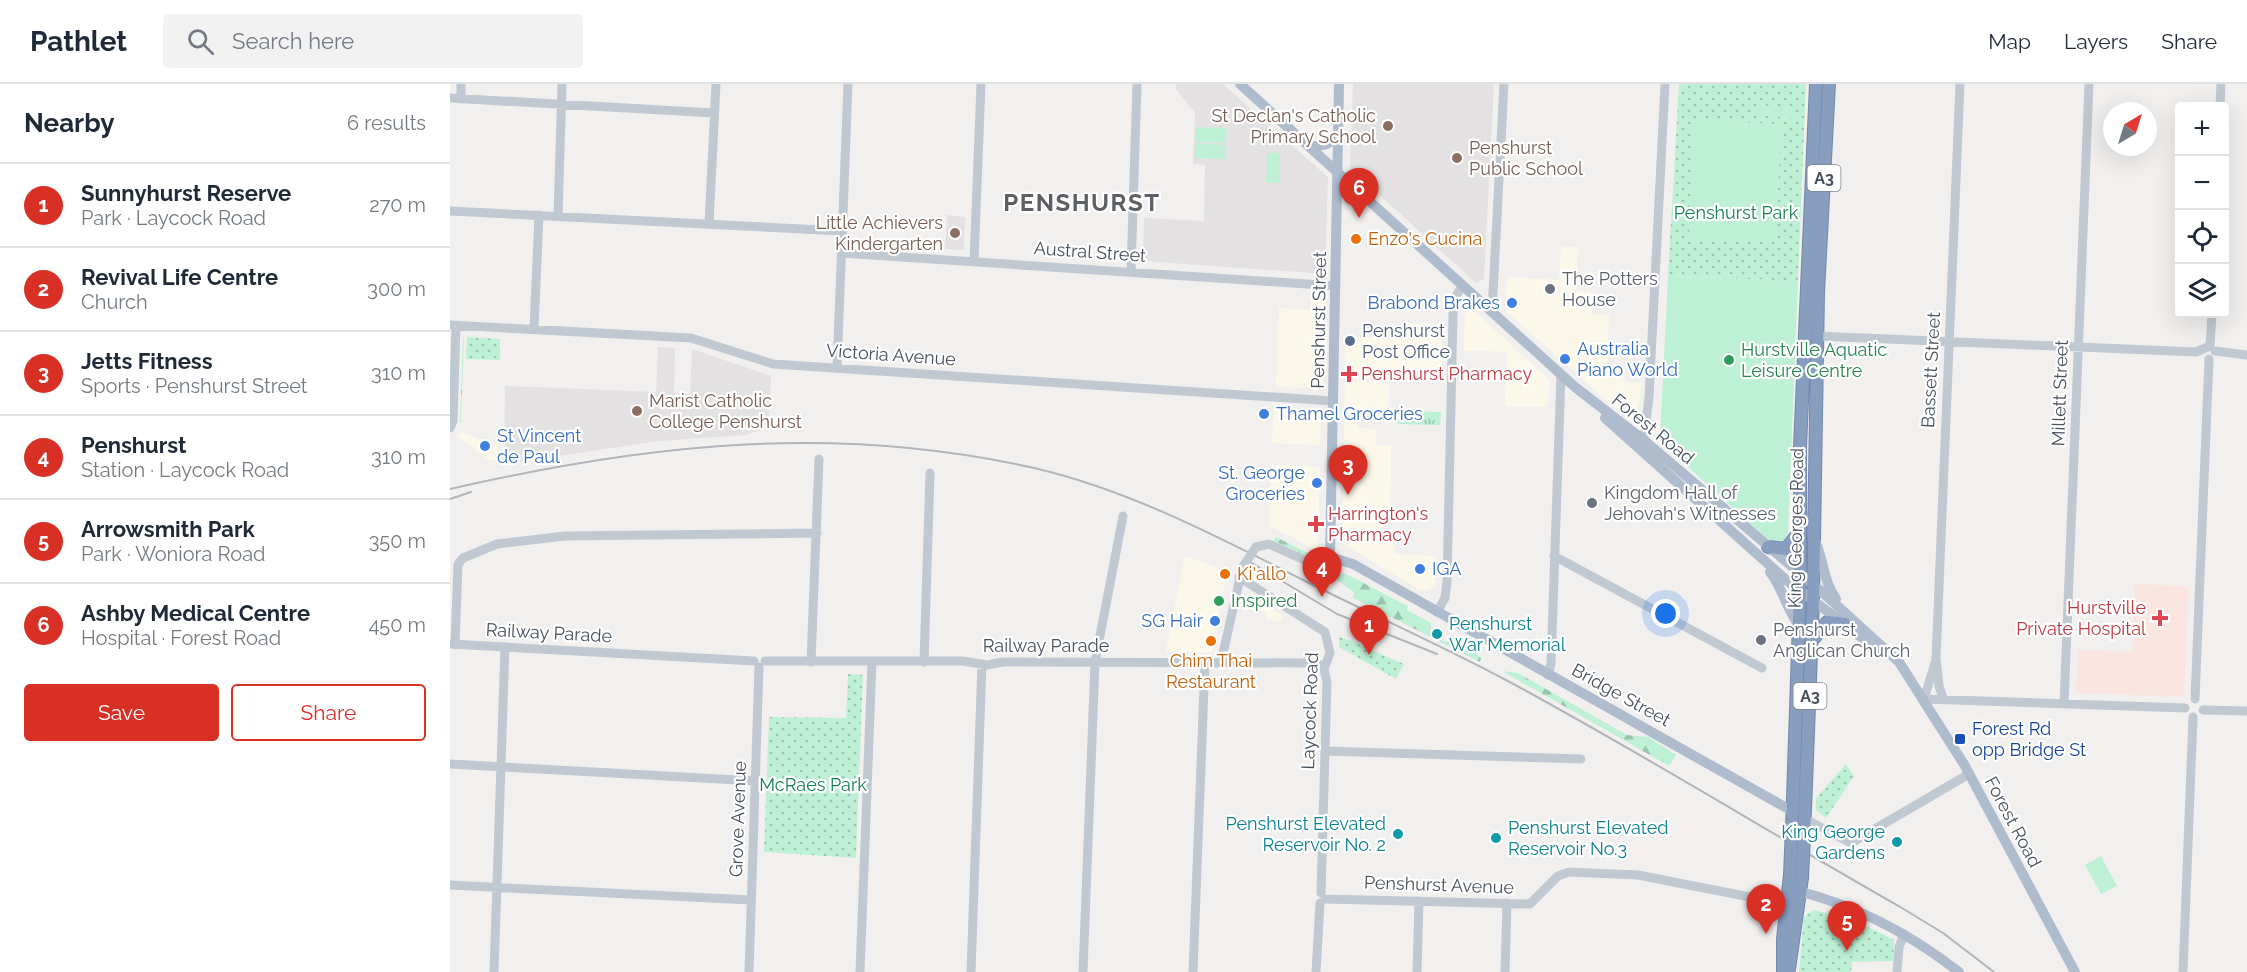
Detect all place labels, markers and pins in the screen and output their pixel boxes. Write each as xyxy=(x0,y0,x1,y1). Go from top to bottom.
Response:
place label: St Declan's Catholic Primary School xyxy=(1212,105,1376,147)
marker: St Declan's Catholic Primary School xyxy=(1381,119,1395,133)
place label: Penshurst Public School xyxy=(1469,137,1583,179)
marker: Penshurst Public School xyxy=(1450,151,1464,165)
pin: 6 xyxy=(1340,168,1378,218)
place label: Little Achievers Kindergarten xyxy=(816,212,943,254)
marker: Little Achievers Kindergarten xyxy=(948,226,962,240)
place label: Enzo's Cucina xyxy=(1368,228,1482,249)
marker: Enzo's Cucina xyxy=(1349,232,1363,246)
place label: The Potters House xyxy=(1562,268,1658,310)
marker: The Potters House xyxy=(1543,282,1557,296)
place label: Brabond Brakes xyxy=(1367,292,1500,313)
marker: Brabond Brakes xyxy=(1505,296,1519,310)
place label: Penshurst Post Office xyxy=(1362,320,1451,362)
marker: Penshurst Post Office xyxy=(1343,334,1357,348)
place label: Australia Piano World xyxy=(1577,338,1678,380)
place label: Hurstville Aquatic Leisure Centre xyxy=(1741,339,1887,381)
marker: Australia Piano World xyxy=(1558,352,1572,366)
marker: Hurstville Aquatic Leisure Centre xyxy=(1722,353,1736,367)
place label: Penshurst Pharmacy xyxy=(1361,363,1532,384)
marker: Penshurst Pharmacy xyxy=(1342,367,1356,381)
place label: Marist Catholic College Penshurst xyxy=(649,390,802,432)
place label: Thamel Groceries xyxy=(1276,403,1423,424)
marker: Marist Catholic College Penshurst xyxy=(630,404,644,418)
marker: Thamel Groceries xyxy=(1257,407,1271,421)
place label: St Vincent de Paul xyxy=(497,425,581,467)
marker: St Vincent de Paul xyxy=(478,439,492,453)
pin: 3 xyxy=(1328,446,1368,495)
place label: St. George Groceries xyxy=(1218,462,1305,504)
marker: St. George Groceries xyxy=(1310,476,1324,490)
place label: Kingdom Hall of Jehovah's Witnesses xyxy=(1604,482,1776,524)
marker: Kingdom Hall of Jehovah's Witnesses xyxy=(1585,496,1599,510)
place label: Harrington's Pharmacy xyxy=(1328,503,1428,545)
marker: Harrington's Pharmacy xyxy=(1309,517,1323,531)
pin: 4 xyxy=(1302,548,1342,597)
place label: IGA xyxy=(1432,558,1462,579)
marker: IGA xyxy=(1413,562,1427,576)
place label: Ki'allo xyxy=(1237,563,1287,584)
marker: Ki'allo xyxy=(1218,567,1232,581)
place label: Inspired xyxy=(1231,590,1297,611)
marker: Inspired xyxy=(1212,594,1226,608)
place label: Hurstville Private Hospital xyxy=(2016,597,2146,639)
pin: 1 xyxy=(1350,606,1388,655)
marker: Hurstville Private Hospital xyxy=(2151,609,2169,627)
place label: SG Hair xyxy=(1141,610,1204,631)
place label: Penshurst War Memorial xyxy=(1449,613,1566,655)
marker: SG Hair xyxy=(1208,614,1222,628)
place label: Penshurst Anglican Church xyxy=(1773,619,1910,661)
marker: Penshurst War Memorial xyxy=(1430,627,1444,641)
marker: Penshurst Anglican Church xyxy=(1754,633,1768,647)
marker: Chim Thai Restaurant xyxy=(1204,634,1218,648)
place label: Chim Thai Restaurant xyxy=(1166,650,1256,692)
place label: Forest Rd opp Bridge St xyxy=(1972,718,2086,760)
marker: Forest Rd opp Bridge St xyxy=(1953,732,1967,746)
place label: Penshurst Elevated Reservoir No. 2 xyxy=(1226,813,1386,855)
place label: Penshurst Elevated Reservoir No.3 xyxy=(1508,817,1669,859)
place label: King George Gardens xyxy=(1781,821,1885,863)
marker: Penshurst Elevated Reservoir No. 2 xyxy=(1391,827,1405,841)
marker: Penshurst Elevated Reservoir No.3 xyxy=(1489,831,1503,845)
marker: King George Gardens xyxy=(1890,835,1904,849)
pin: 2 xyxy=(1746,884,1786,934)
pin: 5 xyxy=(1828,902,1866,951)

